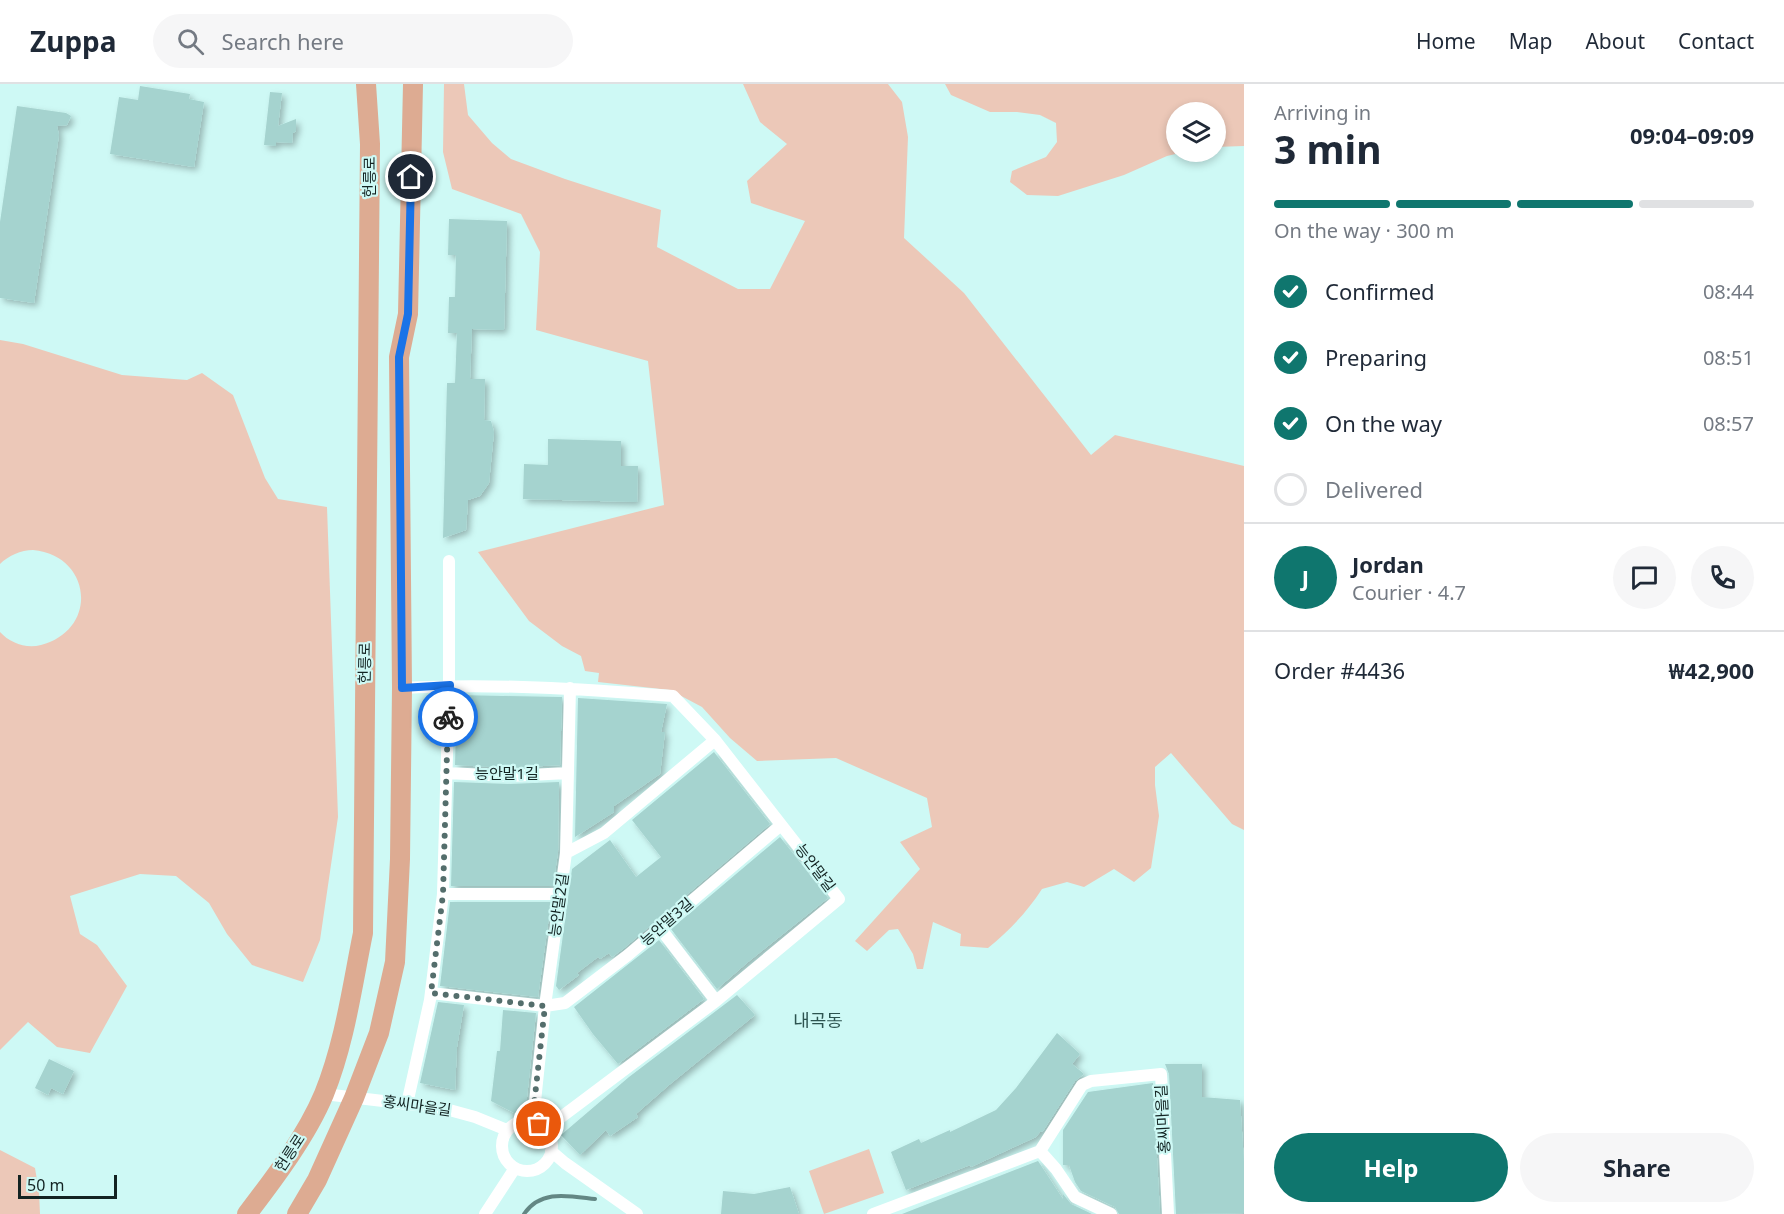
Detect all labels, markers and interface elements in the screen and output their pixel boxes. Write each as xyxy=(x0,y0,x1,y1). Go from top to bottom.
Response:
search box xyxy=(153,14,573,68)
text: Zuppa xyxy=(30,22,117,60)
icon: search xyxy=(174,25,207,58)
text: Search here xyxy=(222,26,344,56)
text: Home xyxy=(1416,27,1476,55)
text: Map xyxy=(1509,27,1552,55)
text: About xyxy=(1585,27,1645,55)
text: Contact xyxy=(1678,27,1754,55)
text: Arriving in xyxy=(1274,99,1371,126)
map controls xyxy=(1166,102,1226,162)
button: layers xyxy=(1166,102,1226,162)
text: 09:04–09:09 xyxy=(1630,120,1754,150)
text: 3 min xyxy=(1274,122,1381,175)
pin xyxy=(385,151,436,202)
street label: 헌릉로 xyxy=(359,156,379,198)
icon: home xyxy=(394,160,427,193)
text: On the way · 300 m xyxy=(1274,217,1454,244)
icon: check xyxy=(1274,275,1307,308)
text: Confirmed xyxy=(1325,276,1435,306)
text: 08:44 xyxy=(1703,278,1754,305)
icon: check xyxy=(1274,341,1307,374)
text: Preparing xyxy=(1325,342,1427,372)
text: 08:51 xyxy=(1703,344,1754,371)
icon: check xyxy=(1274,407,1307,440)
text: On the way xyxy=(1325,408,1442,438)
text: 08:57 xyxy=(1703,410,1754,437)
text: Delivered xyxy=(1325,474,1423,504)
button: chat xyxy=(1613,546,1676,609)
button: phone xyxy=(1691,546,1754,609)
text: Jordan xyxy=(1352,549,1424,579)
text: J xyxy=(1302,562,1309,592)
text: Courier · 4.7 xyxy=(1352,579,1466,606)
street label: 헌릉로 xyxy=(354,642,374,684)
text: Order #4436 xyxy=(1274,655,1405,685)
text: ₩42,900 xyxy=(1669,655,1754,685)
courier xyxy=(418,687,478,747)
icon: bike xyxy=(432,701,465,734)
street label: 능안말1길 xyxy=(475,763,539,783)
street label: 능안말길 xyxy=(791,839,840,895)
street label: 능안말2길 xyxy=(544,872,572,938)
street label: 능안말3길 xyxy=(636,893,697,950)
district label: 내곡동 xyxy=(793,1008,843,1032)
street label: 홍씨마을길 xyxy=(1150,1084,1174,1154)
street label: 홍씨마을길 xyxy=(382,1090,453,1120)
pin xyxy=(513,1098,564,1149)
icon: bag xyxy=(522,1107,555,1140)
street label: 헌릉로 xyxy=(269,1130,309,1175)
button: Help xyxy=(1274,1133,1508,1202)
button: Share xyxy=(1520,1133,1754,1202)
scale bar xyxy=(18,1172,117,1200)
text: 50 m xyxy=(27,1174,64,1196)

